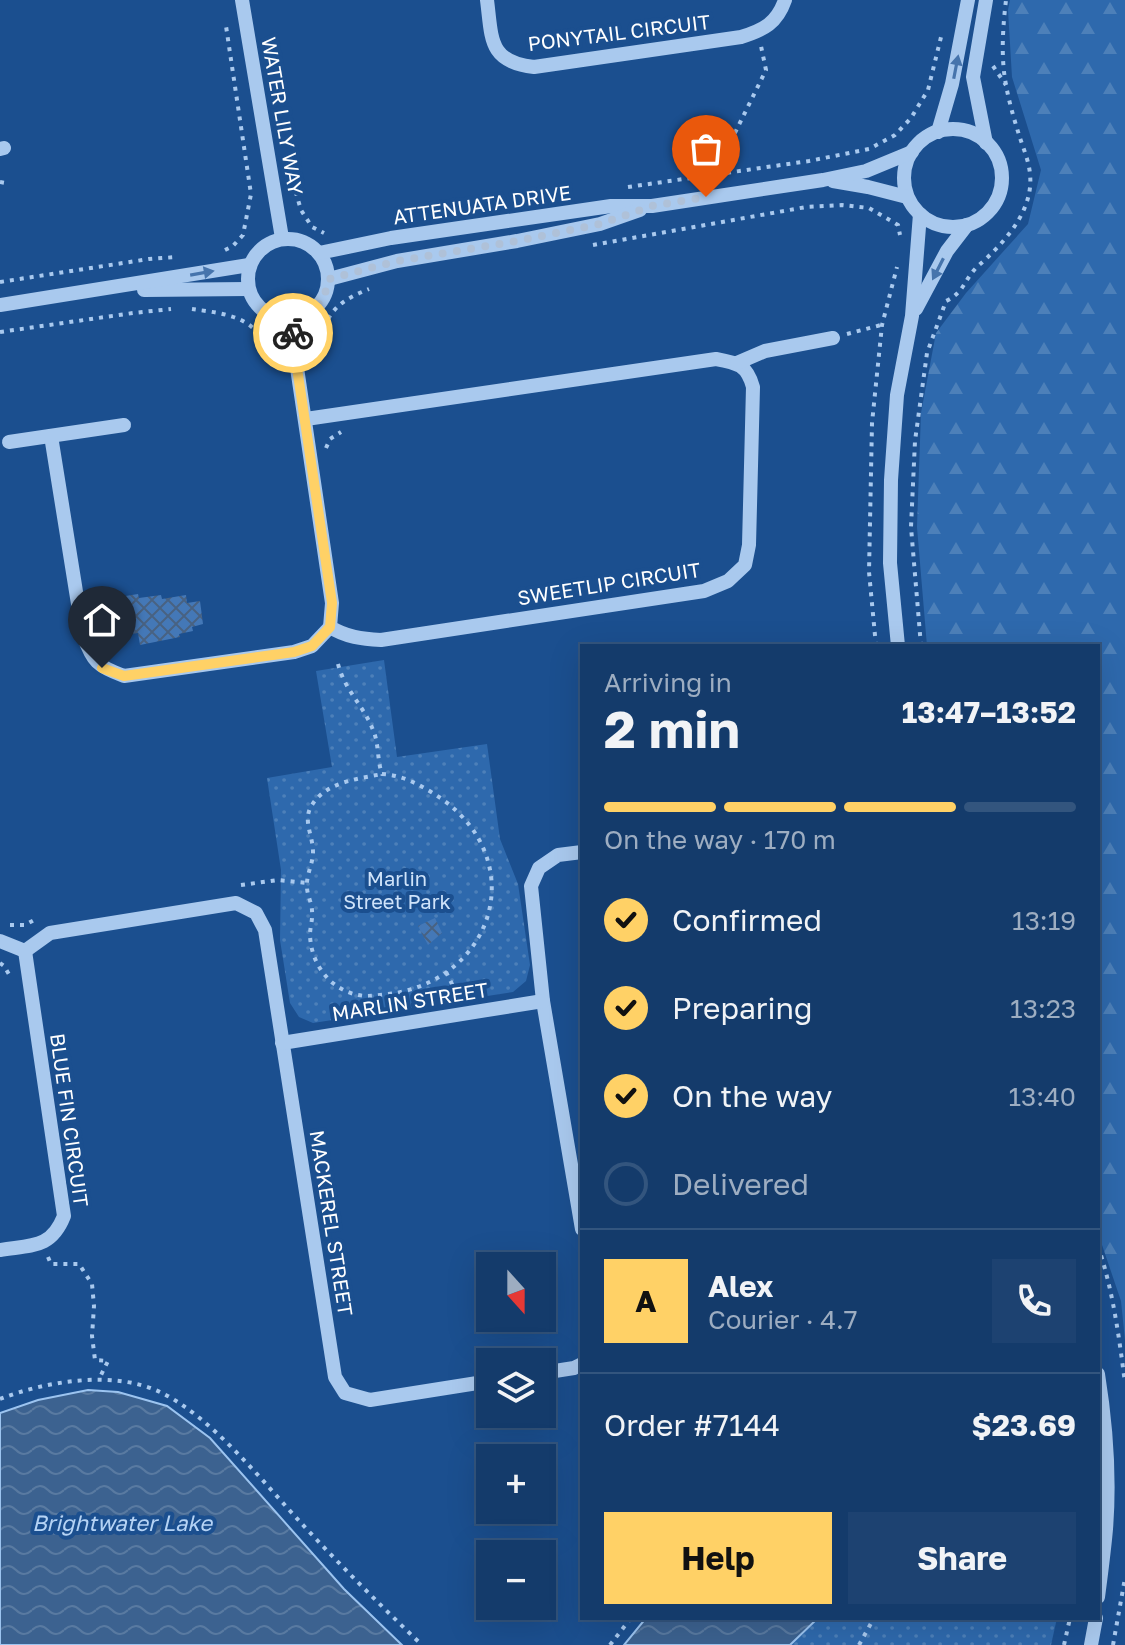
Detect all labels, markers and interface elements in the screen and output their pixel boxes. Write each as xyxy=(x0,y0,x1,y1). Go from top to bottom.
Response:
street label: PONYTAIL CIRCUIT xyxy=(526,9,712,55)
street label: WATER LILY WAY xyxy=(257,35,309,197)
one-way arrow xyxy=(950,54,962,79)
pin xyxy=(672,115,740,197)
icon: bag xyxy=(684,127,728,171)
street label: ATTENUATA DRIVE xyxy=(391,180,572,228)
one-way arrow xyxy=(931,257,944,280)
one-way arrow xyxy=(190,266,215,279)
courier xyxy=(253,293,333,373)
icon: bike xyxy=(271,311,315,355)
street label: SWEETLIP CIRCUIT xyxy=(516,557,702,609)
pin xyxy=(68,586,136,668)
icon: home xyxy=(80,598,124,642)
text: Arriving in xyxy=(604,667,732,698)
text: 13:47–13:52 xyxy=(902,694,1076,730)
text: 2 min xyxy=(604,697,740,759)
text: On the way · 170 m xyxy=(604,824,836,855)
park label: Marlin Street Park xyxy=(343,866,451,913)
icon: check xyxy=(604,898,648,942)
text: Confirmed xyxy=(672,902,822,938)
text: 13:19 xyxy=(1012,905,1076,936)
street label: MARLIN STREET xyxy=(330,977,490,1025)
icon: check xyxy=(604,986,648,1030)
text: Preparing xyxy=(672,990,813,1026)
text: 13:23 xyxy=(1010,993,1076,1024)
street label: BLUE FIN CIRCUIT xyxy=(46,1032,94,1208)
icon: check xyxy=(604,1074,648,1118)
text: On the way xyxy=(672,1078,832,1114)
text: 13:40 xyxy=(1008,1081,1076,1112)
street label: MACKEREL STREET xyxy=(305,1128,359,1317)
text: Delivered xyxy=(672,1166,809,1202)
north arrow xyxy=(476,1252,556,1332)
map controls xyxy=(476,1252,556,1620)
button: phone xyxy=(992,1259,1076,1343)
text: Alex xyxy=(708,1268,773,1304)
text: A xyxy=(635,1283,657,1319)
text: Courier · 4.7 xyxy=(708,1304,858,1335)
button: layers xyxy=(476,1348,556,1428)
text: Order #7144 xyxy=(604,1407,780,1443)
text: $23.69 xyxy=(972,1407,1076,1443)
button: + xyxy=(476,1444,556,1524)
water label: Brightwater Lake xyxy=(32,1509,214,1536)
button: Help xyxy=(604,1512,832,1604)
button: Share xyxy=(848,1512,1076,1604)
button: − xyxy=(476,1540,556,1620)

